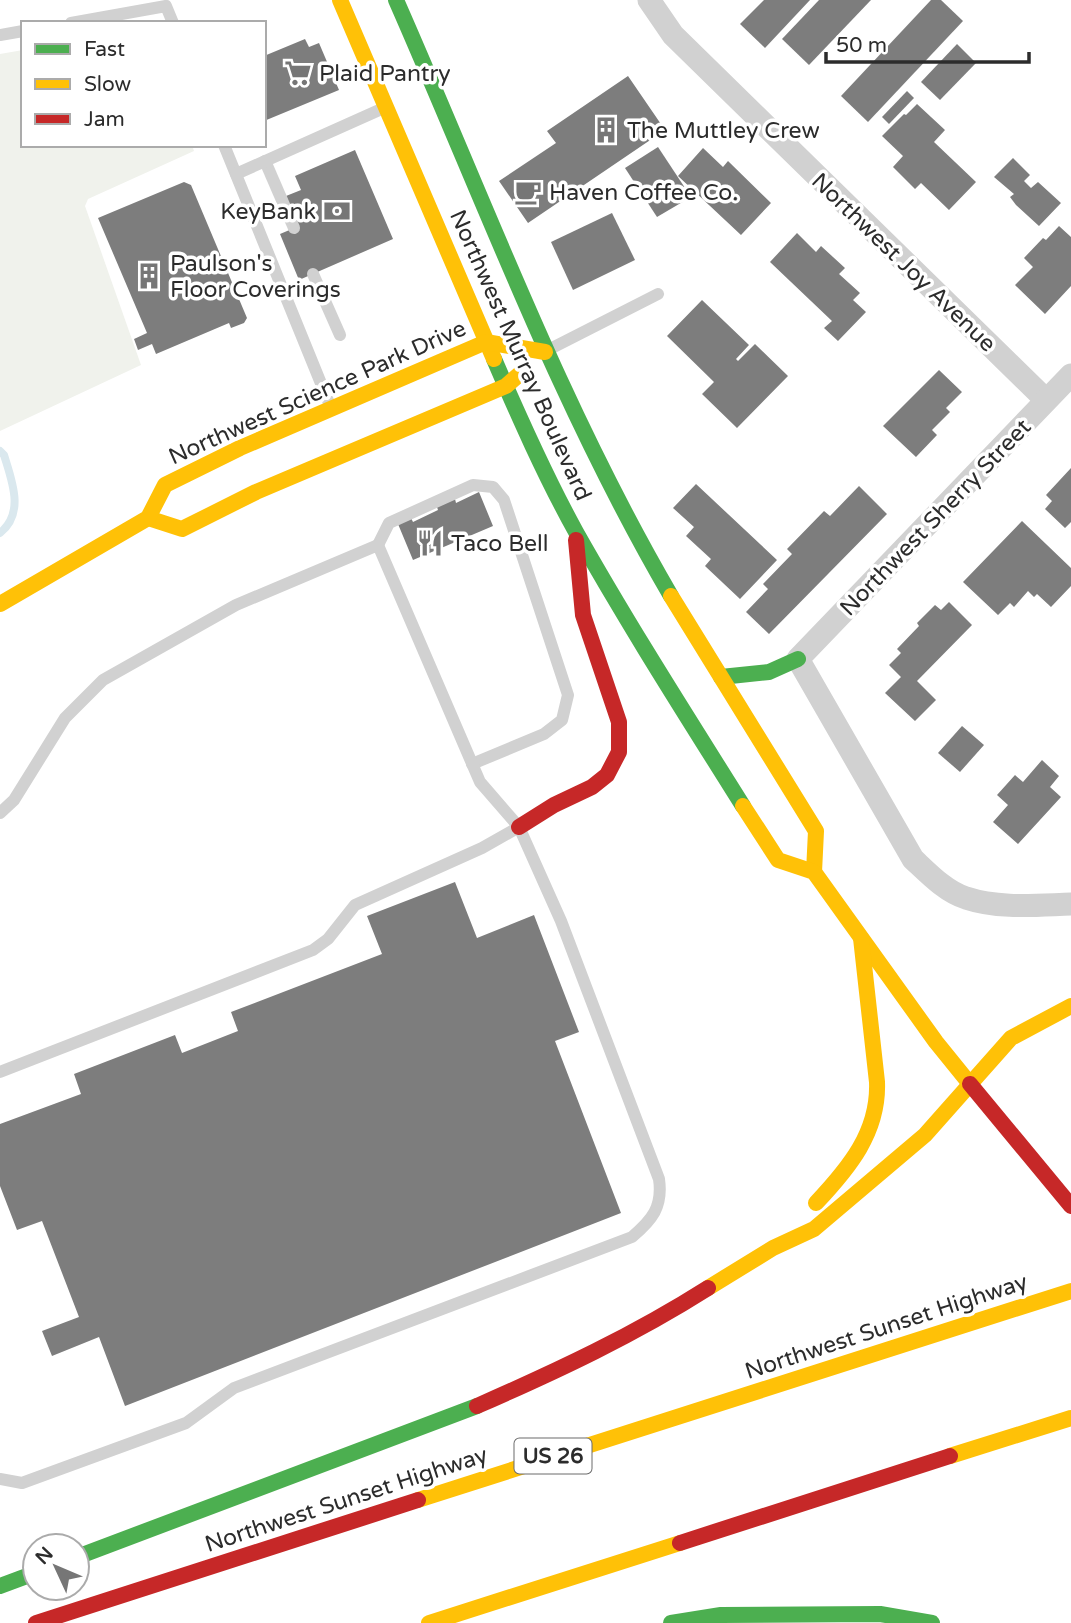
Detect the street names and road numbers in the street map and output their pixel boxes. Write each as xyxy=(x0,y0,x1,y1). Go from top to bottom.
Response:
street label: Northwest Joy Avenue xyxy=(805,167,1001,358)
street label: Northwest Murray Boulevard xyxy=(443,206,597,505)
street label: Northwest Science Park Drive xyxy=(164,315,470,471)
street label: Northwest Sherry Street xyxy=(834,413,1037,622)
street label: Northwest Sunset Highway xyxy=(741,1268,1031,1386)
road number: US 26 xyxy=(514,1438,592,1474)
street label: Northwest Sunset Highway xyxy=(201,1441,491,1559)

